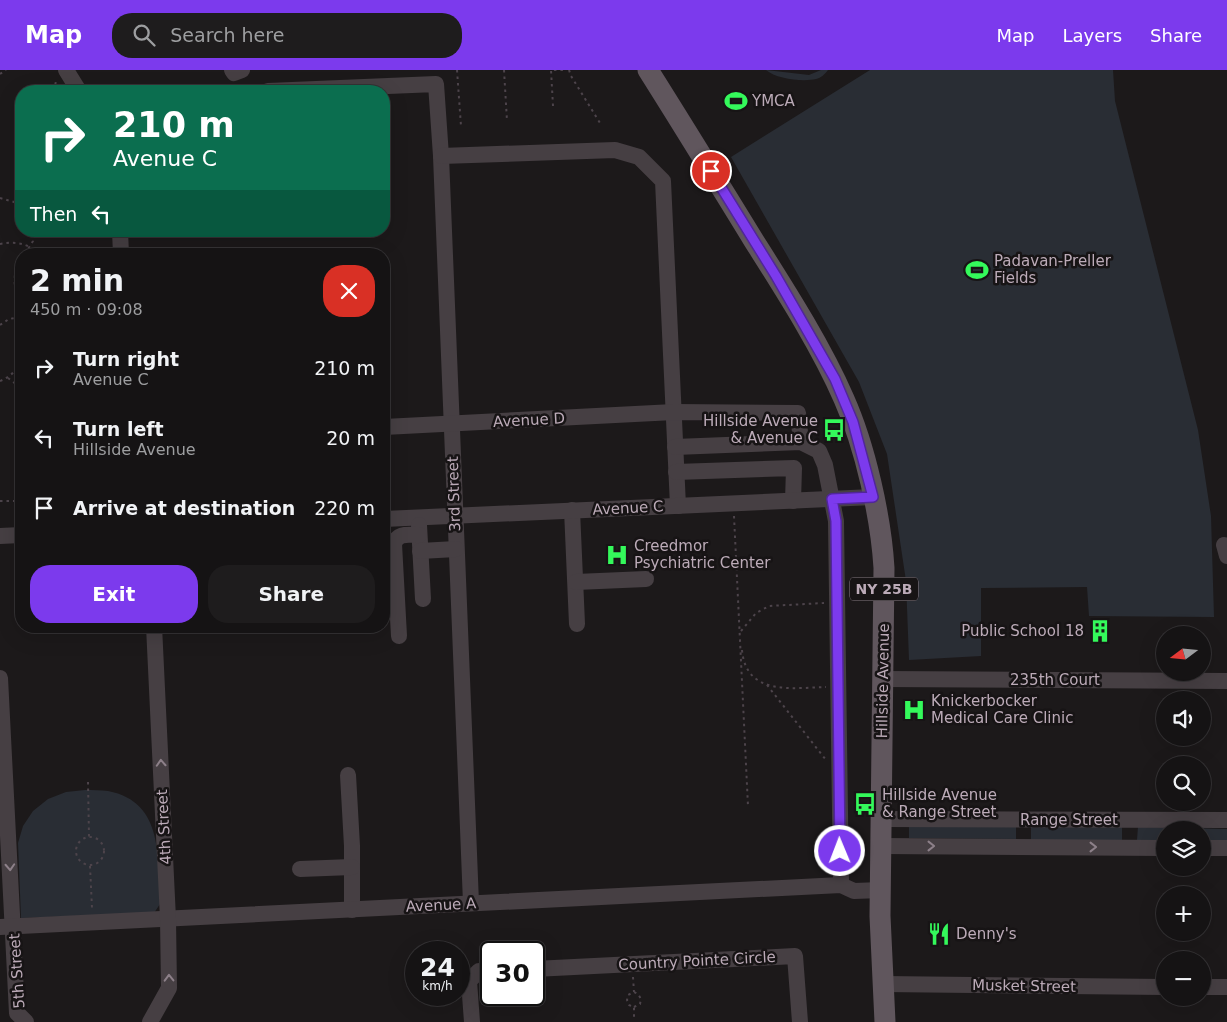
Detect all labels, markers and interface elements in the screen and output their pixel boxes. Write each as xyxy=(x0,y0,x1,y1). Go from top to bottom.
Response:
search box xyxy=(112,13,462,58)
text: Map xyxy=(25,21,82,49)
icon: search xyxy=(130,21,158,49)
text: Search here xyxy=(170,24,284,46)
text: Map xyxy=(996,25,1034,46)
text: Layers xyxy=(1062,25,1122,46)
text: Share xyxy=(1150,25,1202,46)
sports icon: YMCA xyxy=(723,88,749,114)
place label: YMCA xyxy=(751,92,796,110)
icon: right xyxy=(30,105,95,170)
text: 210 m xyxy=(113,105,235,145)
text: Avenue C xyxy=(113,146,217,171)
pin xyxy=(690,150,732,192)
icon: arrive xyxy=(697,157,725,185)
icon: left xyxy=(87,200,115,228)
text: Then xyxy=(30,203,77,225)
place label: Padavan-Preller Fields xyxy=(994,252,1112,287)
sports icon: Padavan-Preller Fields xyxy=(964,257,990,283)
text: 2 min xyxy=(30,263,124,298)
button: close xyxy=(323,265,375,317)
text: 450 m · 09:08 xyxy=(30,300,143,319)
text: Turn right xyxy=(73,348,179,370)
icon: right xyxy=(30,354,58,382)
text: 210 m xyxy=(314,357,375,379)
text: Avenue C xyxy=(73,370,149,389)
street label: Avenue D xyxy=(493,409,565,431)
place label: Hillside Avenue & Avenue C xyxy=(703,412,818,447)
bus stop icon: Hillside Avenue & Avenue C xyxy=(821,417,847,443)
text: Turn left xyxy=(73,418,164,440)
icon: left xyxy=(30,424,58,452)
text: 20 m xyxy=(326,427,375,449)
text: Hillside Avenue xyxy=(73,440,196,459)
street label: 3rd Street xyxy=(444,456,464,532)
icon: arrive xyxy=(30,494,58,522)
text: Arrive at destination xyxy=(73,497,295,519)
text: 220 m xyxy=(314,497,375,519)
street label: Avenue C xyxy=(592,497,664,519)
place label: Creedmor Psychiatric Center xyxy=(634,537,771,572)
hospital icon: Creedmor Psychiatric Center xyxy=(604,542,630,568)
button: Exit xyxy=(30,565,198,623)
button: Share xyxy=(208,565,375,623)
road number: NY 25B xyxy=(850,578,918,600)
building icon: Public School 18 xyxy=(1087,618,1113,644)
place label: Public School 18 xyxy=(961,622,1084,640)
street label: Hillside Avenue xyxy=(873,623,893,739)
north arrow xyxy=(1156,626,1211,681)
map controls xyxy=(1156,626,1211,1006)
street label: 235th Court xyxy=(1010,671,1100,689)
button: sound xyxy=(1156,691,1211,746)
place label: Knickerbocker Medical Care Clinic xyxy=(931,692,1073,727)
hospital icon: Knickerbocker Medical Care Clinic xyxy=(901,697,927,723)
button: search xyxy=(1156,756,1211,811)
one-way arrow xyxy=(155,759,166,767)
place label: Hillside Avenue & Range Street xyxy=(882,786,997,821)
street label: 4th Street xyxy=(153,789,175,865)
bus stop icon: Hillside Avenue & Range Street xyxy=(852,791,878,817)
street label: Range Street xyxy=(1020,811,1118,829)
button: layers xyxy=(1156,821,1211,876)
position arrow xyxy=(813,824,865,876)
one-way arrow xyxy=(928,841,935,851)
one-way arrow xyxy=(1090,842,1098,852)
one-way arrow xyxy=(5,863,16,871)
button: + xyxy=(1156,886,1211,941)
street label: Avenue A xyxy=(405,894,478,916)
restaurant icon: Denny's xyxy=(926,921,952,947)
place label: Denny's xyxy=(956,925,1017,943)
street label: 5th Street xyxy=(5,933,29,1009)
speed limit sign: 30 xyxy=(480,941,545,1006)
street label: Country Pointe Circle xyxy=(618,948,776,974)
button: − xyxy=(1156,951,1211,1006)
text: 24 xyxy=(420,953,455,982)
one-way arrow xyxy=(164,974,174,982)
street label: Musket Street xyxy=(972,976,1076,996)
text: km/h xyxy=(422,979,453,993)

